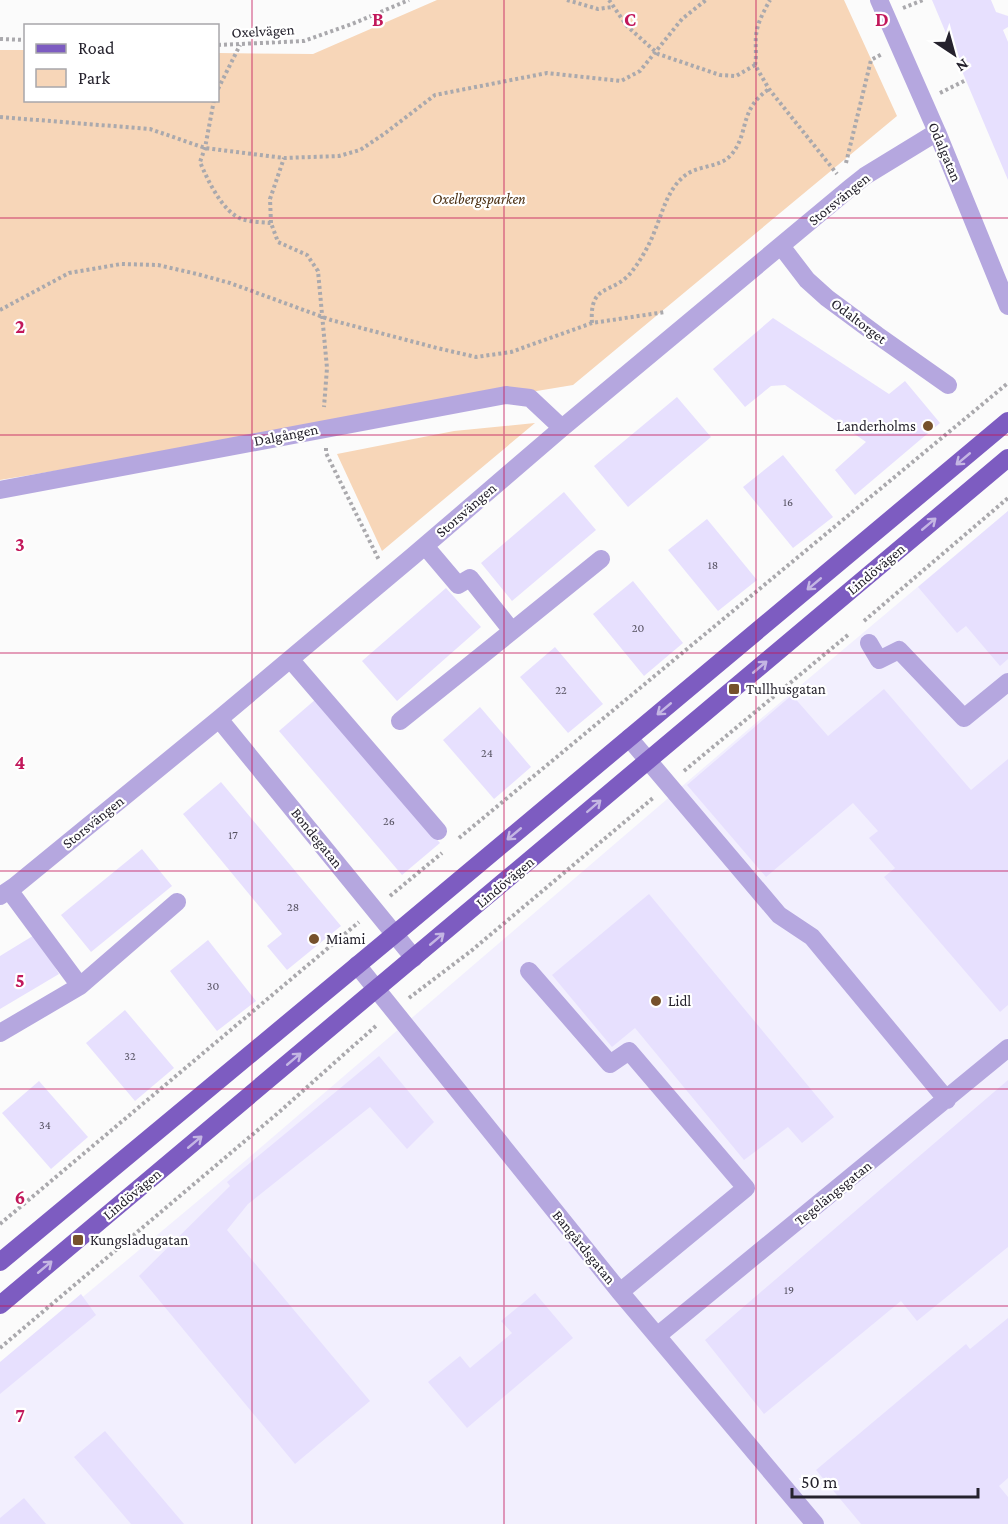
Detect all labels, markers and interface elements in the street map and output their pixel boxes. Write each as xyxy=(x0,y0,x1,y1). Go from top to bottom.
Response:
text: B xyxy=(372,8,384,30)
text: C xyxy=(624,8,636,30)
text: D xyxy=(875,8,889,30)
street label: Oxelvägen xyxy=(231,21,295,42)
legend xyxy=(24,24,219,102)
north arrow xyxy=(924,24,984,84)
text: Road xyxy=(78,38,115,58)
text: N xyxy=(953,56,972,76)
text: Park xyxy=(78,68,110,88)
street label: Odalgatan xyxy=(924,120,965,184)
street label: Storsvängen xyxy=(805,169,873,229)
park label: Oxelbergsparken xyxy=(432,191,526,208)
street label: Odaltorget xyxy=(828,295,891,348)
text: 2 xyxy=(15,315,25,337)
place label: Landerholms xyxy=(836,418,916,434)
marker: Landerholms xyxy=(921,419,935,433)
street label: Dalgången xyxy=(253,421,320,450)
one-way arrow xyxy=(956,452,971,466)
street label: Storsvängen xyxy=(433,480,500,541)
house number: 16 xyxy=(783,495,793,509)
one-way arrow xyxy=(921,518,937,531)
text: 3 xyxy=(15,533,25,555)
street label: Lindövägen xyxy=(844,540,909,599)
house number: 18 xyxy=(708,558,718,572)
one-way arrow xyxy=(807,577,822,591)
house number: 20 xyxy=(632,621,644,635)
one-way arrow xyxy=(752,660,767,674)
place label: Tullhusgatan xyxy=(746,681,826,698)
marker: Tullhusgatan xyxy=(727,682,741,696)
house number: 22 xyxy=(555,683,567,697)
one-way arrow xyxy=(657,702,672,716)
house number: 24 xyxy=(481,746,493,760)
text: 4 xyxy=(15,751,26,773)
street label: Storsvängen xyxy=(59,792,127,852)
one-way arrow xyxy=(586,799,601,813)
street label: Bondegatan xyxy=(287,805,346,872)
house number: 26 xyxy=(383,814,395,828)
one-way arrow xyxy=(507,827,523,840)
house number: 17 xyxy=(228,828,238,842)
street label: Lindövägen xyxy=(473,853,538,912)
house number: 28 xyxy=(287,900,299,914)
place label: Miami xyxy=(326,931,365,947)
marker: Miami xyxy=(307,932,321,946)
one-way arrow xyxy=(429,933,445,946)
text: 5 xyxy=(15,969,25,991)
house number: 30 xyxy=(207,979,219,993)
place label: Lidl xyxy=(668,993,691,1009)
marker: Lidl xyxy=(649,994,663,1008)
house number: 32 xyxy=(124,1049,136,1063)
one-way arrow xyxy=(286,1052,301,1066)
house number: 34 xyxy=(39,1118,51,1132)
one-way arrow xyxy=(186,1136,202,1149)
street label: Tegelängsgatan xyxy=(791,1157,875,1230)
street label: Lindövägen xyxy=(100,1165,165,1224)
text: 6 xyxy=(15,1186,25,1208)
street label: Bangårdsgatan xyxy=(549,1207,619,1288)
place label: Kungsladugatan xyxy=(90,1232,188,1249)
marker: Kungsladugatan xyxy=(71,1233,85,1247)
one-way arrow xyxy=(37,1261,53,1274)
house number: 19 xyxy=(784,1283,794,1297)
text: 7 xyxy=(15,1404,25,1426)
scale bar xyxy=(792,1461,978,1499)
text: 50 m xyxy=(801,1472,838,1492)

